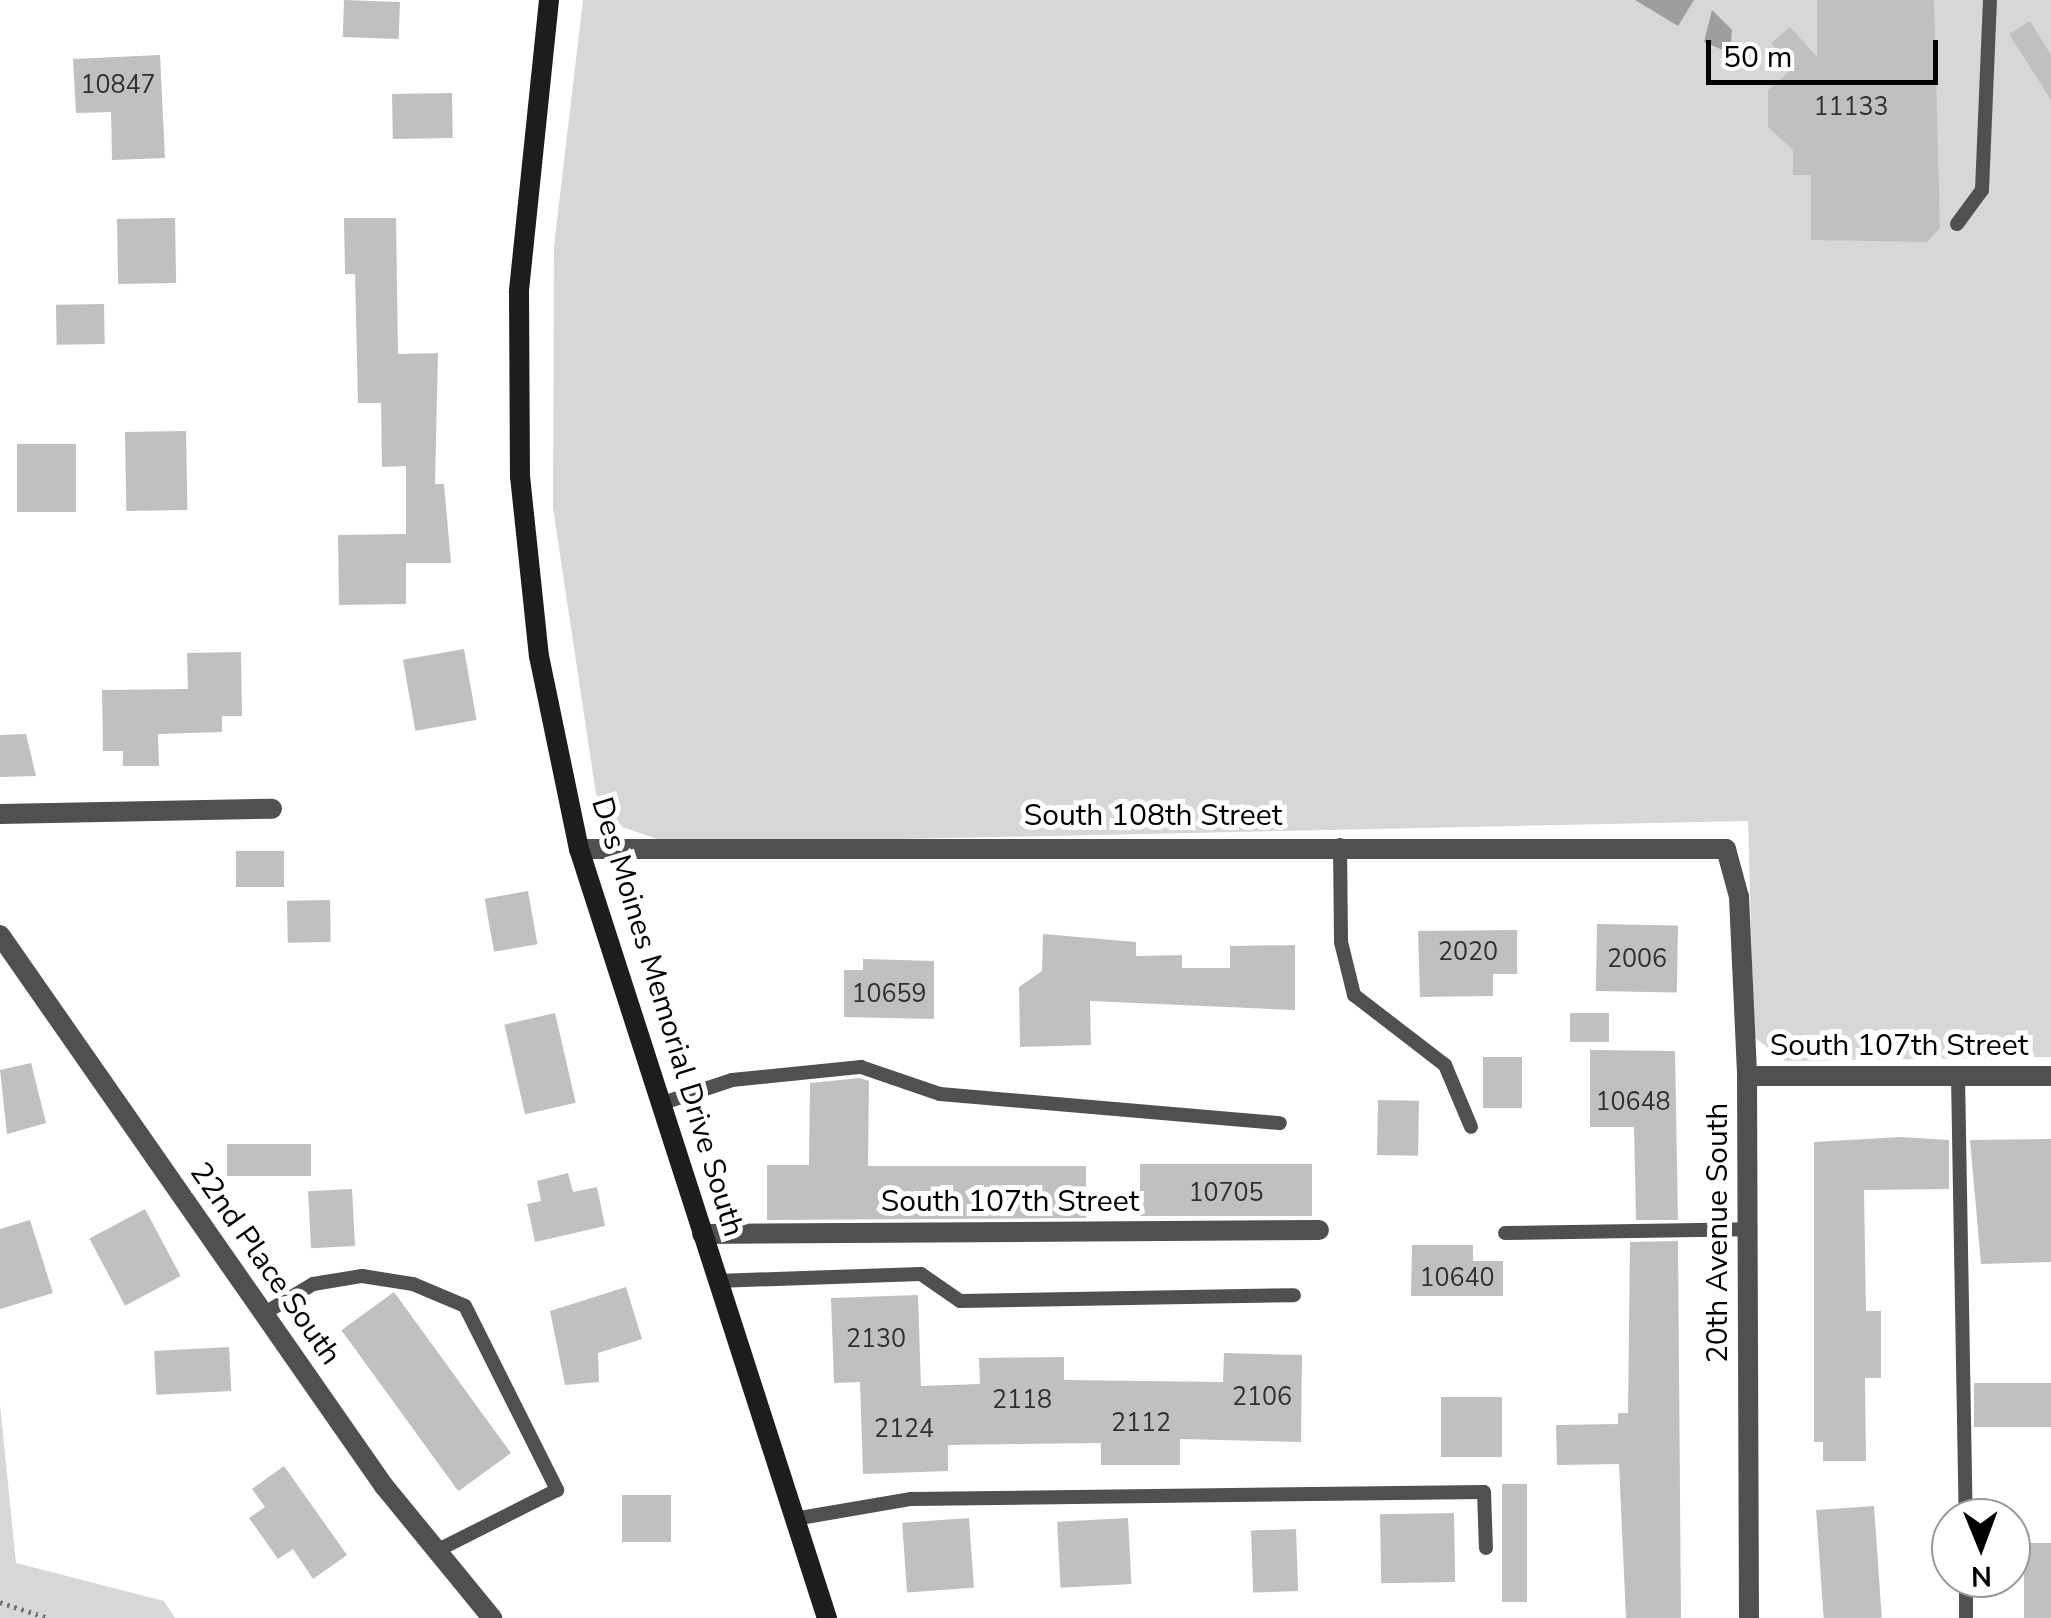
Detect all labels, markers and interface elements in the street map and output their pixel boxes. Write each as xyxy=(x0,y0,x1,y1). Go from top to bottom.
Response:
scale bar xyxy=(1711,20,1944,82)
text: 50 m xyxy=(1723,37,1792,78)
house number: 10847 xyxy=(81,70,155,100)
house number: 11133 xyxy=(1814,92,1888,122)
street label: Des Moines Memorial Drive South xyxy=(583,793,751,1241)
street label: South 108th Street xyxy=(1024,798,1282,834)
house number: 2020 xyxy=(1438,937,1498,967)
house number: 2006 xyxy=(1607,944,1667,974)
house number: 10659 xyxy=(852,979,926,1009)
street label: South 107th Street xyxy=(1770,1028,2028,1064)
house number: 10648 xyxy=(1596,1087,1670,1117)
street label: 20th Avenue South xyxy=(1700,1103,1736,1363)
street label: 22nd Place South xyxy=(182,1156,348,1372)
house number: 10705 xyxy=(1189,1178,1263,1208)
street label: South 107th Street xyxy=(881,1184,1139,1220)
house number: 10640 xyxy=(1420,1263,1494,1293)
house number: 2130 xyxy=(846,1324,906,1354)
house number: 2106 xyxy=(1232,1382,1292,1412)
house number: 2118 xyxy=(992,1385,1052,1415)
house number: 2112 xyxy=(1111,1408,1171,1438)
house number: 2124 xyxy=(874,1414,934,1444)
north arrow xyxy=(1931,1498,2031,1598)
text: N xyxy=(1971,1557,1992,1595)

